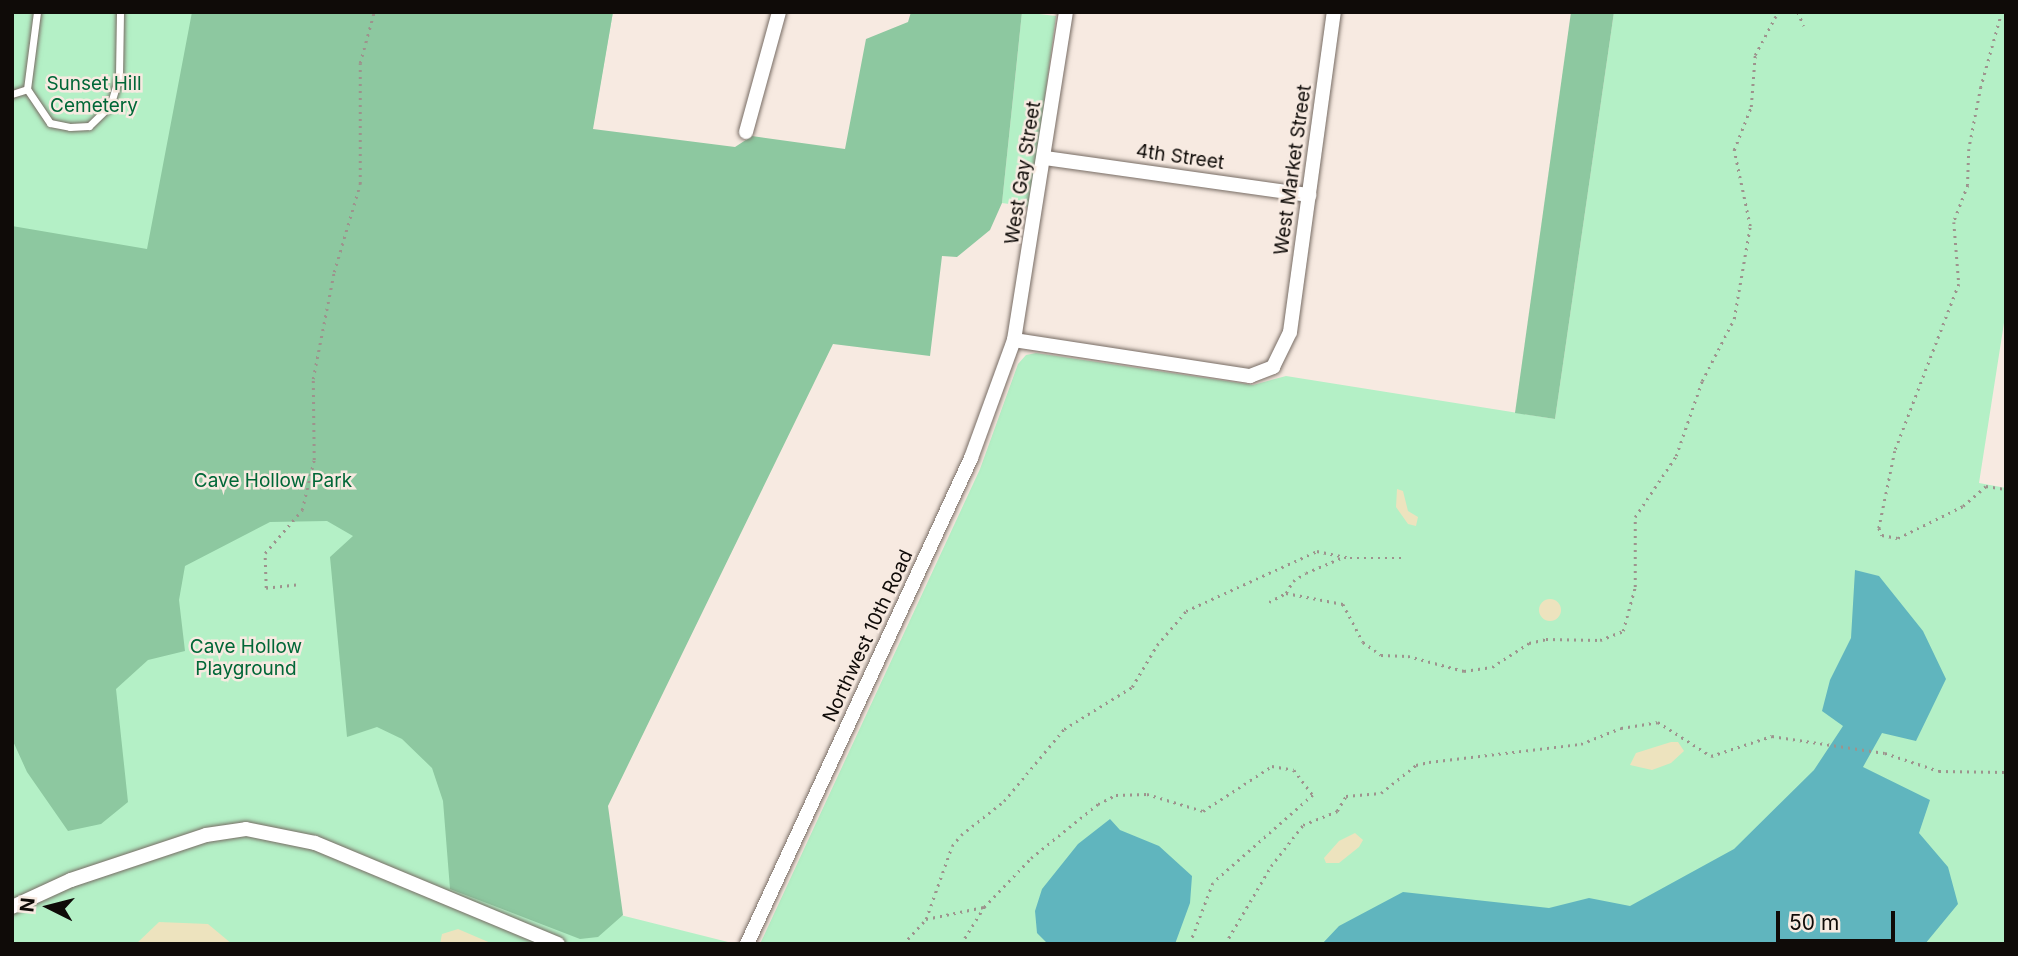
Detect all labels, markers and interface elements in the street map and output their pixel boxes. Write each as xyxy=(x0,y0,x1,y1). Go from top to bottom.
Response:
park label: Sunset Hill Cemetery xyxy=(46,73,142,117)
street label: West Market Street xyxy=(1270,83,1316,257)
street label: West Gay Street xyxy=(1000,100,1046,246)
street label: 4th Street xyxy=(1135,140,1225,174)
park label: Cave Hollow Park xyxy=(194,470,352,492)
street label: Northwest 10th Road xyxy=(818,546,918,726)
park label: Cave Hollow Playground xyxy=(190,636,302,680)
north arrow xyxy=(14,872,84,942)
text: N xyxy=(15,896,40,913)
scale bar xyxy=(1780,897,1899,941)
text: 50 m xyxy=(1789,910,1839,935)

